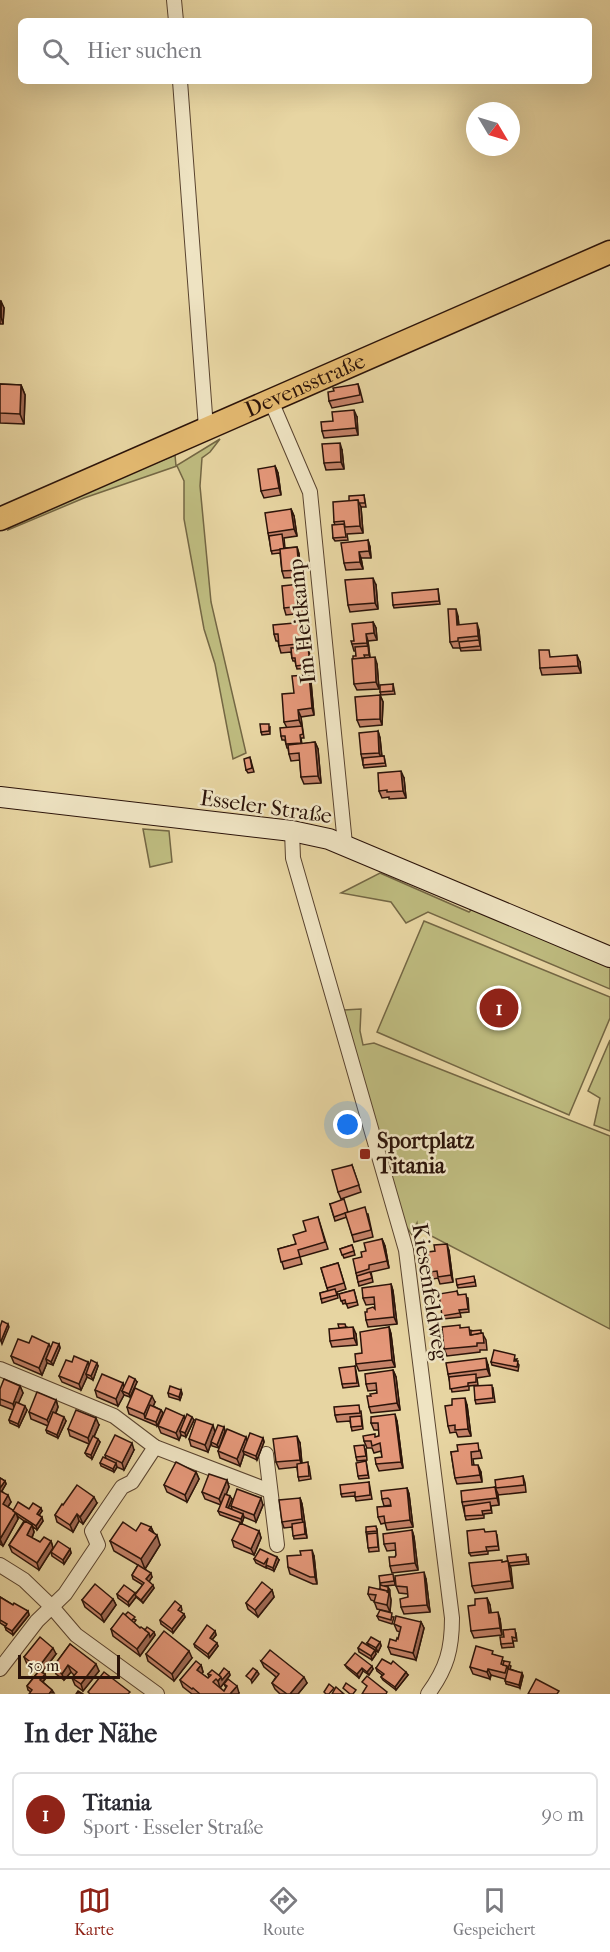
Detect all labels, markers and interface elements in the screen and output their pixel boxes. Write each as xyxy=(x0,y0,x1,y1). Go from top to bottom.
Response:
search box xyxy=(18,18,592,84)
icon: search xyxy=(39,35,72,68)
text: Hier suchen xyxy=(87,38,202,64)
north arrow xyxy=(466,102,520,156)
street label: Devensstraße xyxy=(241,348,369,423)
street label: Im Heitkamp xyxy=(283,557,321,685)
street label: Esseler Straße xyxy=(198,785,334,829)
pin: 1 xyxy=(480,986,518,1030)
your location xyxy=(333,1110,362,1139)
place label: Sportplatz Titania xyxy=(376,1128,474,1179)
marker: Sportplatz Titania xyxy=(358,1147,372,1161)
street label: Kiesenfeldweg xyxy=(406,1221,454,1363)
scale bar xyxy=(18,1652,120,1680)
text: 50 m xyxy=(27,1656,59,1675)
text: In der Nähe xyxy=(24,1718,157,1749)
text: Titania xyxy=(83,1790,151,1816)
text: 1 xyxy=(42,1803,49,1826)
text: 90 m xyxy=(542,1803,584,1826)
text: Sport · Esseler Straße xyxy=(83,1816,263,1839)
tab: Karte xyxy=(74,1884,114,1939)
tab: Route xyxy=(262,1884,304,1939)
tab: Gespeichert xyxy=(453,1884,536,1939)

